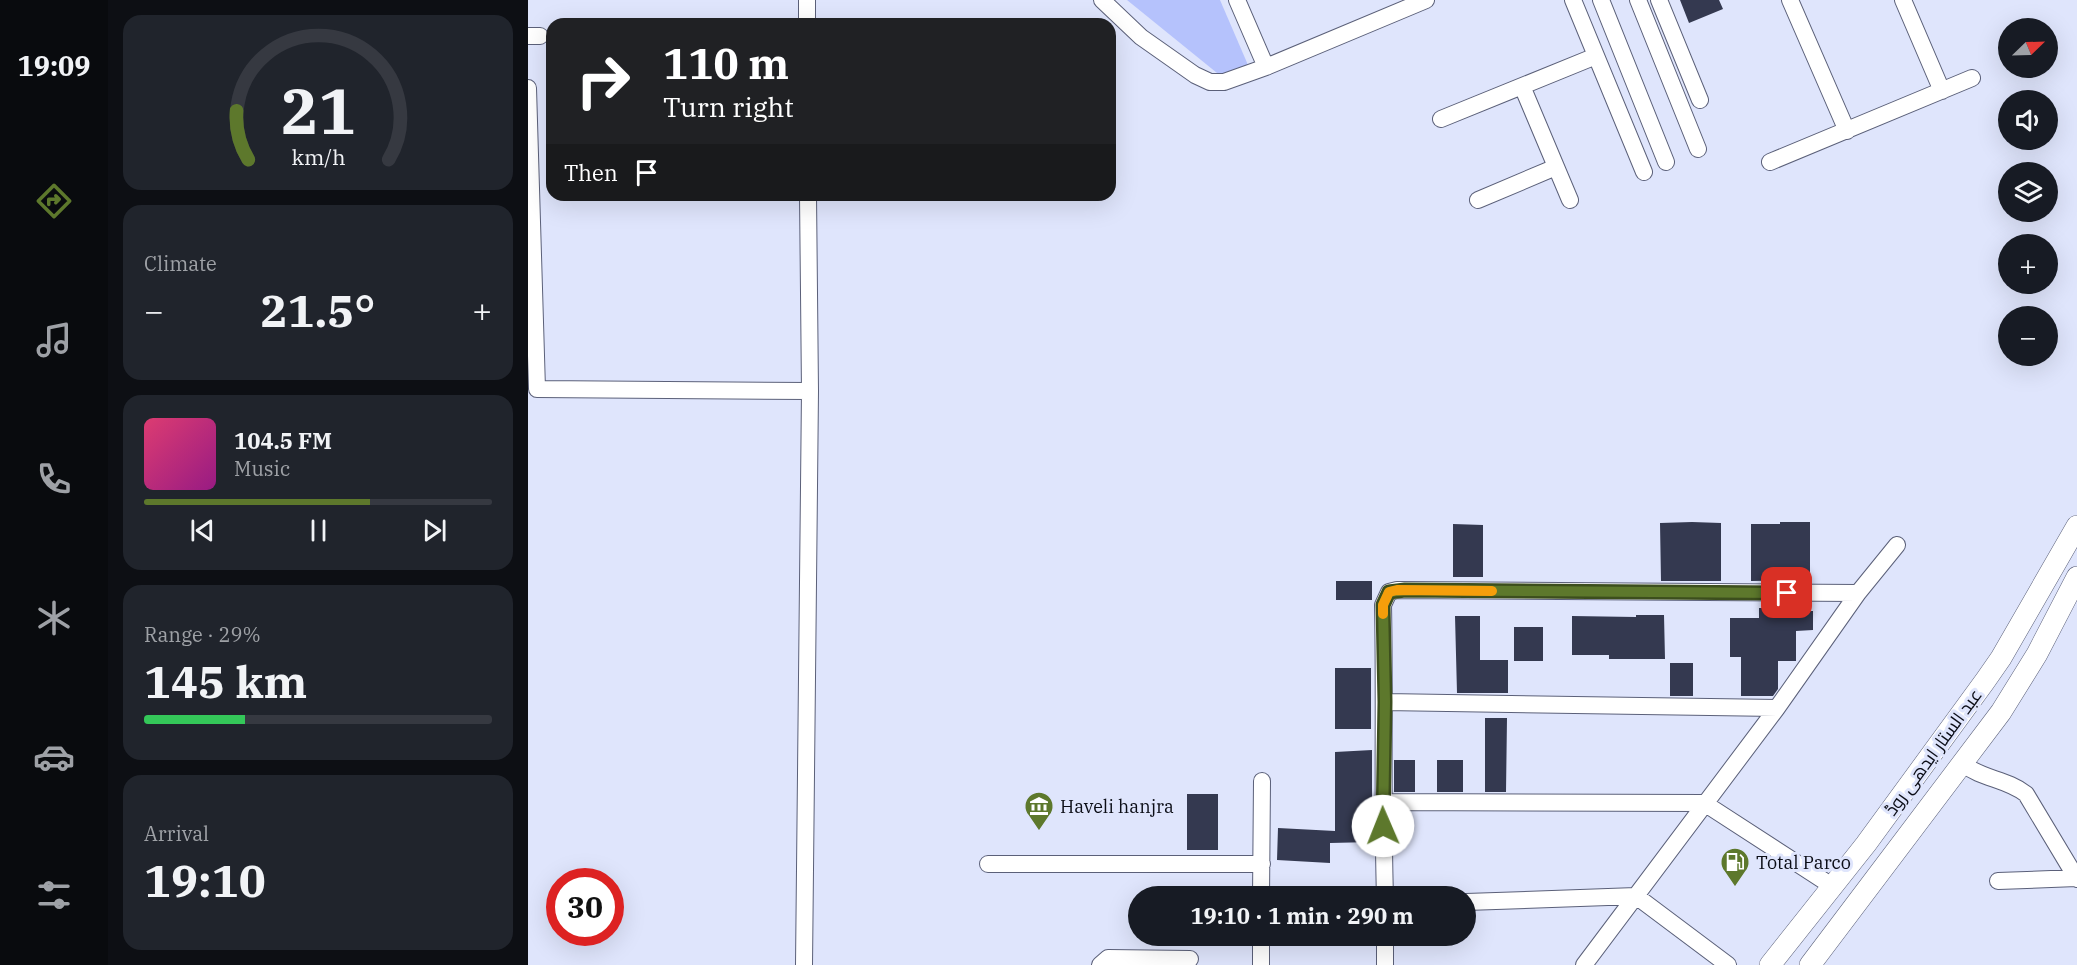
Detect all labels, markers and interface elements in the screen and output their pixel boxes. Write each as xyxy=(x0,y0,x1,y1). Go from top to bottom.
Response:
north arrow xyxy=(1998,18,2058,78)
map controls xyxy=(1998,18,2058,366)
text: 110 m xyxy=(663,36,789,91)
icon: right xyxy=(564,42,642,120)
text: 19:09 xyxy=(18,48,90,83)
text: 21 xyxy=(281,70,355,151)
text: Turn right xyxy=(663,89,794,124)
button: sound xyxy=(1998,90,2058,150)
text: km/h xyxy=(291,143,345,171)
icon: arrive xyxy=(630,156,663,189)
text: Then xyxy=(564,158,618,187)
button: layers xyxy=(1998,162,2058,222)
icon: directions xyxy=(33,180,75,222)
button: + xyxy=(1998,234,2058,294)
text: Climate xyxy=(144,250,217,277)
text: 21.5° xyxy=(261,281,375,339)
text: − xyxy=(144,289,164,332)
text: + xyxy=(472,289,492,332)
button: − xyxy=(1998,306,2058,366)
icon: music xyxy=(33,319,75,361)
text: 104.5 FM xyxy=(234,426,332,455)
text: Music xyxy=(234,455,290,482)
icon: phone xyxy=(33,458,75,500)
icon: previous xyxy=(186,514,219,547)
icon: pause xyxy=(302,514,335,547)
icon: next xyxy=(418,514,451,547)
pin xyxy=(1761,567,1812,618)
icon: arrive xyxy=(1770,576,1803,609)
icon: climate xyxy=(33,597,75,639)
text: Range · 29% xyxy=(144,621,261,648)
text: 145 km xyxy=(144,652,307,710)
street label: عبد الستار ایدھی روڈ xyxy=(1879,684,1987,820)
icon: car xyxy=(33,736,75,778)
museum icon: Haveli hanjra xyxy=(1023,790,1055,832)
position arrow xyxy=(1351,794,1415,858)
place label: Haveli hanjra xyxy=(1060,795,1174,818)
text: Arrival xyxy=(144,820,209,847)
fuel station icon: Total Parco xyxy=(1719,846,1751,888)
text: 19:10 xyxy=(144,851,266,909)
place label: Total Parco xyxy=(1756,851,1851,874)
speed limit sign: 30 xyxy=(546,868,624,946)
icon: filters xyxy=(33,874,75,916)
text: 19:10 · 1 min · 290 m xyxy=(1190,901,1414,930)

